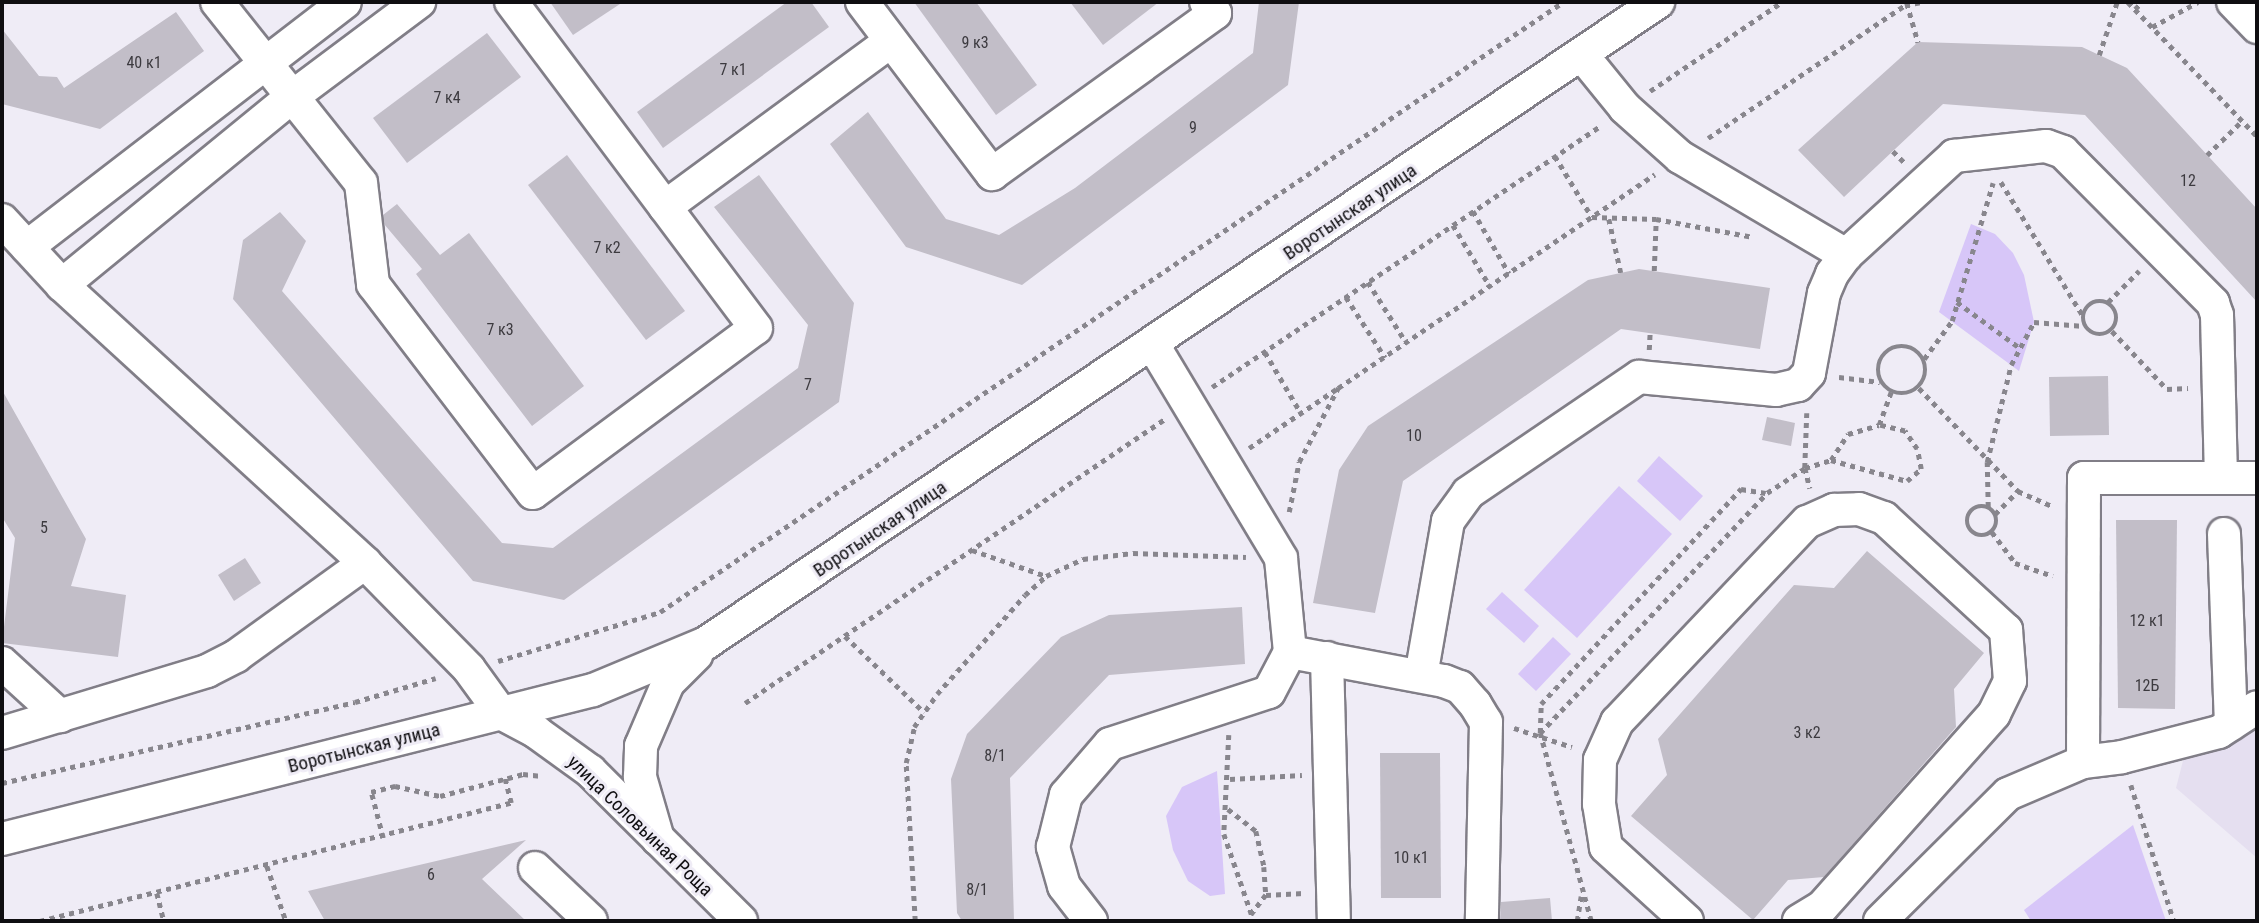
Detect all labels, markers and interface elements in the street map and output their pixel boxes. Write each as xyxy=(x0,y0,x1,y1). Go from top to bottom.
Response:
house number: 9 к3 xyxy=(961,33,989,53)
house number: 40 к1 xyxy=(126,53,162,73)
house number: 7 к1 xyxy=(719,60,747,80)
house number: 7 к4 xyxy=(433,88,461,108)
house number: 9 xyxy=(1189,118,1197,138)
street label: Воротынская улица xyxy=(1279,159,1421,265)
house number: 12 xyxy=(2180,171,2196,191)
house number: 7 к2 xyxy=(593,238,621,258)
house number: 7 к3 xyxy=(486,320,514,340)
house number: 7 xyxy=(804,375,812,395)
house number: 10 xyxy=(1406,426,1422,446)
street label: Воротынская улица xyxy=(809,476,951,582)
house number: 5 xyxy=(40,518,48,538)
house number: 12 к1 xyxy=(2129,611,2165,631)
house number: 12Б xyxy=(2135,676,2159,696)
street label: Воротынская улица xyxy=(286,718,442,778)
house number: 3 к2 xyxy=(1793,723,1821,743)
house number: 8/1 xyxy=(984,746,1006,766)
street label: улица Соловьиная Роща xyxy=(563,751,717,901)
house number: 10 к1 xyxy=(1393,848,1429,868)
house number: 6 xyxy=(427,865,435,885)
house number: 8/1 xyxy=(966,880,988,900)

